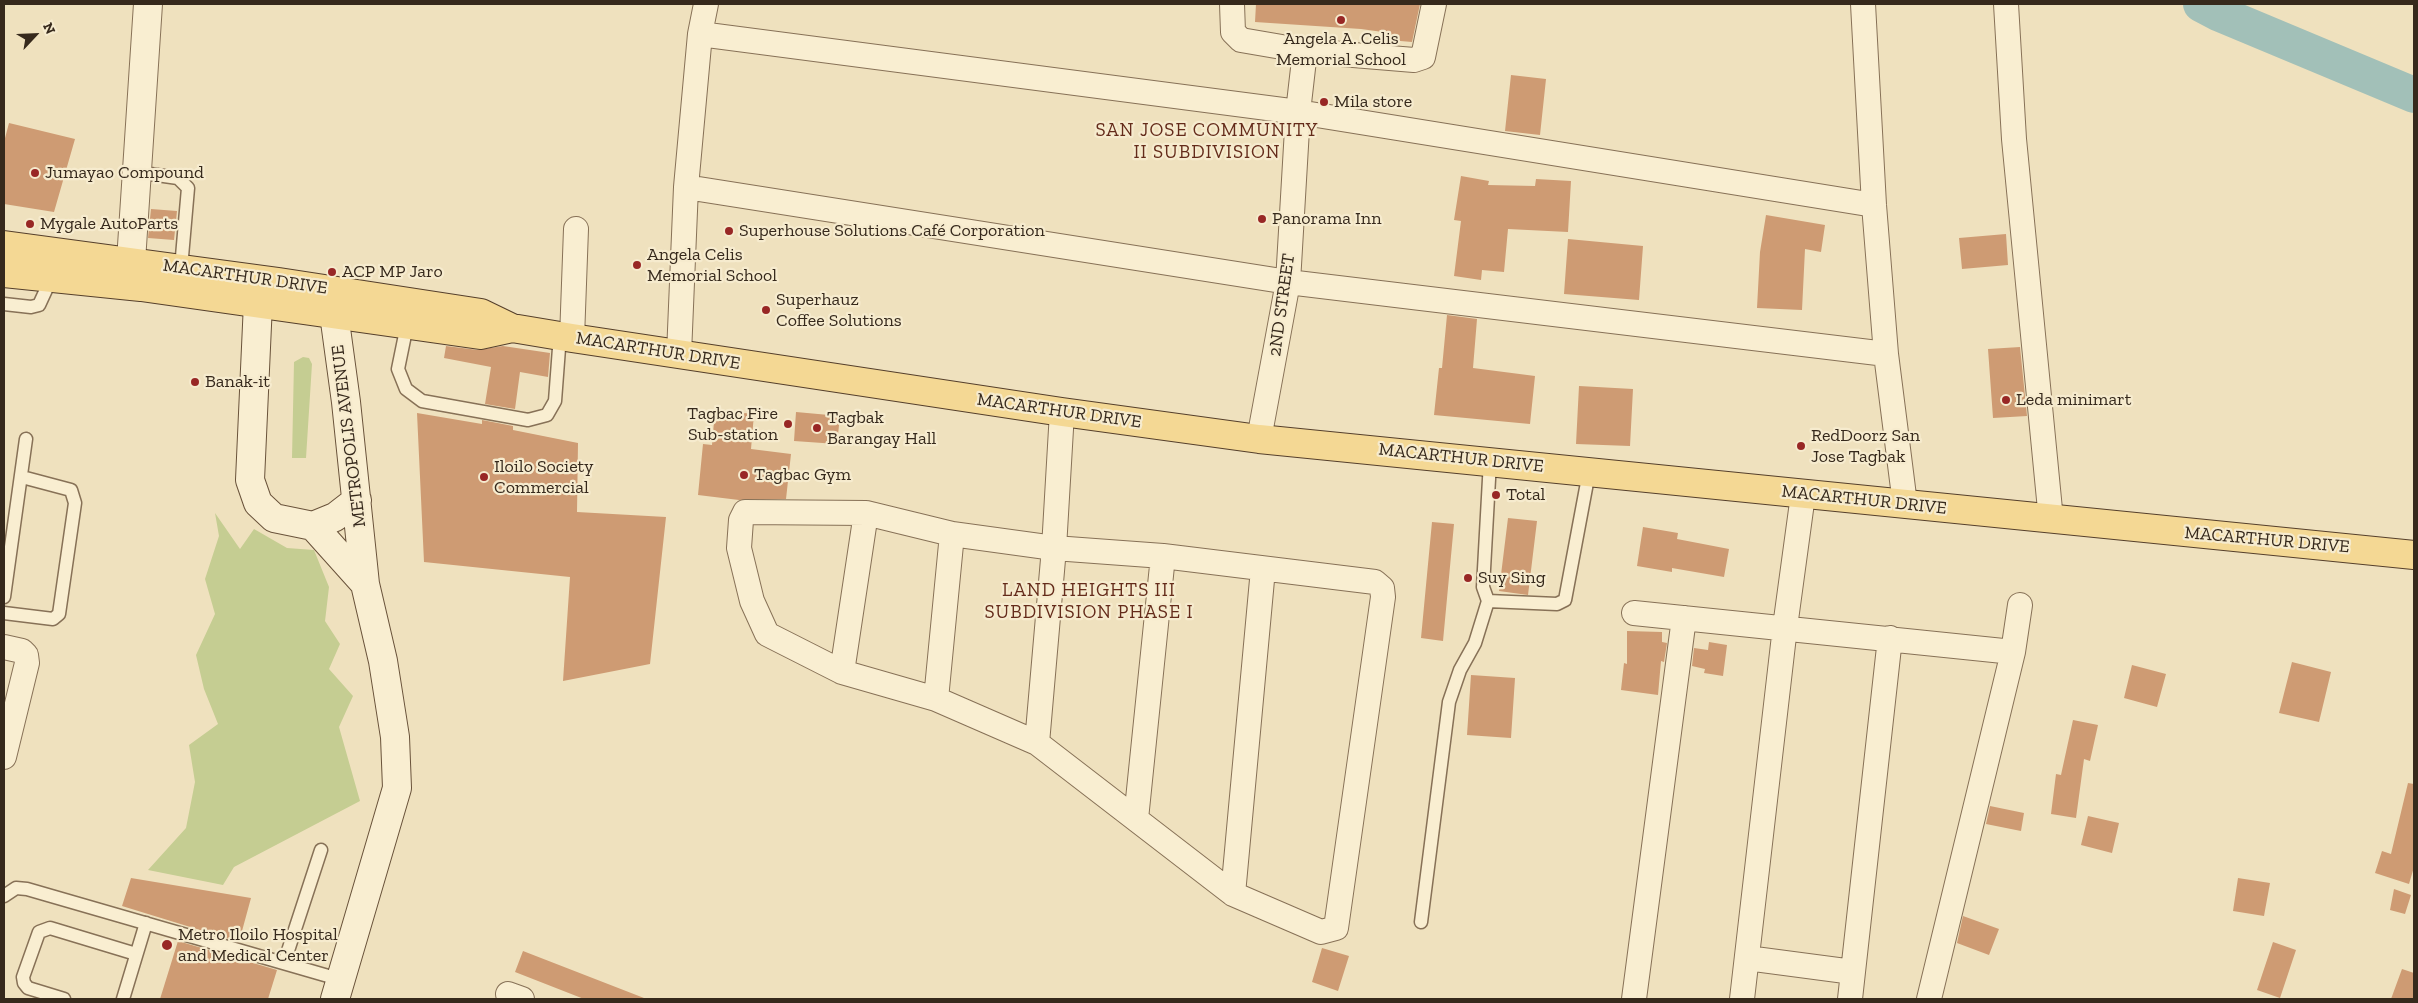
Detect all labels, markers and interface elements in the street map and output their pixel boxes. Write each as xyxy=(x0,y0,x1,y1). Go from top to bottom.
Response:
north arrow xyxy=(10,10,60,60)
marker: Angela A. Celis Memorial School xyxy=(1335,14,1347,26)
text: N xyxy=(39,20,59,37)
place label: Angela A. Celis Memorial School xyxy=(1276,28,1406,70)
place label: Mila store xyxy=(1334,91,1412,113)
marker: Mila store xyxy=(1318,96,1330,108)
district label: SAN JOSE COMMUNITY II SUBDIVISION xyxy=(1093,120,1321,164)
place label: Jumayao Compound xyxy=(45,162,204,184)
marker: Jumayao Compound xyxy=(29,167,41,179)
place label: Panorama Inn xyxy=(1272,208,1381,230)
place label: Mygale AutoParts xyxy=(40,213,178,235)
marker: Panorama Inn xyxy=(1256,213,1268,225)
marker: Mygale AutoParts xyxy=(24,218,36,230)
place label: Superhouse Solutions Café Corporation xyxy=(739,220,1045,242)
marker: Superhouse Solutions Café Corporation xyxy=(723,225,735,237)
place label: Angela Celis Memorial School xyxy=(647,244,777,286)
street label: 2ND STREET xyxy=(1264,252,1300,358)
street label: MACARTHUR DRIVE xyxy=(161,255,329,299)
marker: Angela Celis Memorial School xyxy=(631,259,643,271)
place label: ACP MP Jaro xyxy=(342,261,443,283)
marker: ACP MP Jaro xyxy=(326,266,338,278)
place label: Superhauz Coffee Solutions xyxy=(776,289,902,332)
marker: Superhauz Coffee Solutions xyxy=(760,304,772,316)
street label: MACARTHUR DRIVE xyxy=(574,327,742,375)
street label: METROPOLIS AVENUE xyxy=(327,344,371,528)
place label: Banak-it xyxy=(205,371,270,393)
marker: Banak-it xyxy=(189,376,201,388)
street label: MACARTHUR DRIVE xyxy=(975,389,1143,433)
place label: Leda minimart xyxy=(2016,389,2131,411)
marker: Leda minimart xyxy=(2000,394,2012,406)
place label: Tagbac Fire Sub-station xyxy=(687,403,778,446)
place label: Tagbak Barangay Hall xyxy=(827,407,936,449)
marker: Tagbac Fire Sub-station xyxy=(782,418,794,430)
marker: Tagbak Barangay Hall xyxy=(811,422,823,434)
place label: RedDoorz San Jose Tagbak xyxy=(1811,425,1920,468)
street label: MACARTHUR DRIVE xyxy=(1377,439,1545,477)
marker: RedDoorz San Jose Tagbak xyxy=(1795,440,1807,452)
place label: Iloilo Society Commercial xyxy=(494,456,593,498)
place label: Tagbac Gym xyxy=(754,464,851,486)
marker: Tagbac Gym xyxy=(738,469,750,481)
marker: Iloilo Society Commercial xyxy=(478,471,490,483)
street label: MACARTHUR DRIVE xyxy=(1780,481,1948,519)
place label: Total xyxy=(1506,484,1545,506)
marker: Total xyxy=(1490,489,1502,501)
street label: MACARTHUR DRIVE xyxy=(2183,522,2351,558)
place label: Suy Sing xyxy=(1478,567,1546,589)
marker: Suy Sing xyxy=(1462,572,1474,584)
district label: LAND HEIGHTS III SUBDIVISION PHASE I xyxy=(982,580,1196,624)
place label: Metro Iloilo Hospital and Medical Center xyxy=(178,924,338,966)
marker: Metro Iloilo Hospital and Medical Center xyxy=(160,938,174,952)

